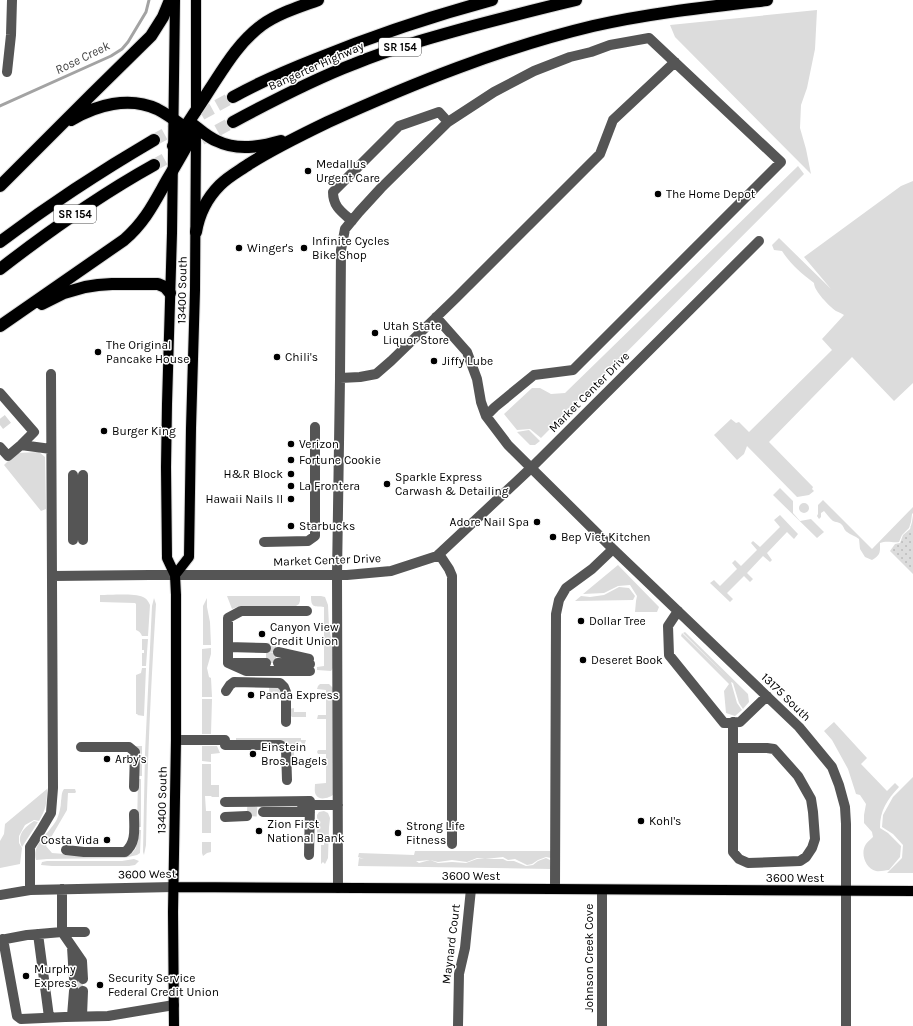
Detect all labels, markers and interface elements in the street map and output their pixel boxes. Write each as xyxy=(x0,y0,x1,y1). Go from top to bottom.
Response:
water label: Rose Creek xyxy=(53,38,112,77)
road number: SR 154 xyxy=(379,38,421,56)
street label: Bangerter Highway xyxy=(266,39,366,93)
place label: Medallus Urgent Care xyxy=(316,157,380,185)
marker: Medallus Urgent Care xyxy=(303,166,313,176)
place label: The Home Depot xyxy=(666,187,756,201)
marker: The Home Depot xyxy=(653,189,663,199)
road number: SR 154 xyxy=(54,205,96,223)
place label: Infinite Cycles Bike Shop xyxy=(312,234,390,262)
place label: Winger's xyxy=(247,241,294,255)
marker: Winger's xyxy=(234,243,244,253)
marker: Infinite Cycles Bike Shop xyxy=(299,243,309,253)
street label: 13400 South xyxy=(174,256,190,324)
place label: Utah State Liquor Store xyxy=(383,319,449,347)
marker: Utah State Liquor Store xyxy=(370,328,380,338)
place label: The Original Pancake House xyxy=(106,338,189,366)
marker: The Original Pancake House xyxy=(93,347,103,357)
street label: Market Center Drive xyxy=(546,349,632,435)
place label: Chili's xyxy=(285,350,318,364)
marker: Chili's xyxy=(272,352,282,362)
place label: Jiffy Lube xyxy=(442,354,493,368)
marker: Jiffy Lube xyxy=(429,356,439,366)
place label: Burger King xyxy=(112,424,176,438)
marker: Burger King xyxy=(99,426,109,436)
place label: Verizon xyxy=(299,437,339,451)
marker: Verizon xyxy=(286,439,296,449)
place label: Fortune Cookie xyxy=(299,453,381,467)
marker: Fortune Cookie xyxy=(286,455,296,465)
place label: H&R Block xyxy=(223,467,283,481)
marker: H&R Block xyxy=(286,469,296,479)
place label: Sparkle Express Carwash & Detailing xyxy=(395,470,509,498)
place label: La Frontera xyxy=(299,479,360,493)
marker: Sparkle Express Carwash & Detailing xyxy=(382,479,392,489)
marker: La Frontera xyxy=(286,481,296,491)
place label: Hawaii Nails II xyxy=(205,492,283,506)
marker: Hawaii Nails II xyxy=(286,494,296,504)
place label: Adore Nail Spa xyxy=(450,515,529,529)
marker: Adore Nail Spa xyxy=(532,517,542,527)
place label: Starbucks xyxy=(299,519,355,533)
marker: Starbucks xyxy=(286,521,296,531)
place label: Bep Viet Kitchen xyxy=(561,530,651,544)
marker: Bep Viet Kitchen xyxy=(548,532,558,542)
street label: Market Center Drive xyxy=(273,551,381,569)
place label: Dollar Tree xyxy=(589,614,646,628)
marker: Dollar Tree xyxy=(576,616,586,626)
place label: Canyon View Credit Union xyxy=(270,620,339,648)
marker: Canyon View Credit Union xyxy=(257,629,267,639)
place label: Deseret Book xyxy=(591,653,663,667)
marker: Deseret Book xyxy=(578,655,588,665)
street label: 13175 South xyxy=(758,670,814,724)
place label: Panda Express xyxy=(259,688,339,702)
marker: Panda Express xyxy=(246,690,256,700)
place label: Einstein Bros. Bagels xyxy=(261,740,327,768)
marker: Einstein Bros. Bagels xyxy=(248,749,258,759)
place label: Arby's xyxy=(115,752,147,766)
marker: Arby's xyxy=(102,754,112,764)
street label: 13400 South xyxy=(154,766,170,834)
place label: Kohl's xyxy=(649,814,681,828)
marker: Kohl's xyxy=(636,816,646,826)
place label: Zion First National Bank xyxy=(267,817,345,845)
place label: Strong Life Fitness xyxy=(406,819,465,847)
marker: Zion First National Bank xyxy=(254,826,264,836)
marker: Strong Life Fitness xyxy=(393,828,403,838)
place label: Costa Vida xyxy=(41,833,99,847)
marker: Costa Vida xyxy=(102,835,112,845)
street label: 3600 West xyxy=(118,866,177,882)
street label: 3600 West xyxy=(442,869,501,883)
street label: 3600 West xyxy=(766,871,825,885)
street label: Maynard Court xyxy=(439,903,463,985)
street label: Johnson Creek Cove xyxy=(582,904,596,1012)
place label: Murphy Express xyxy=(34,962,77,990)
marker: Murphy Express xyxy=(21,971,31,981)
place label: Security Service Federal Credit Union xyxy=(108,971,219,999)
marker: Security Service Federal Credit Union xyxy=(95,980,105,990)

